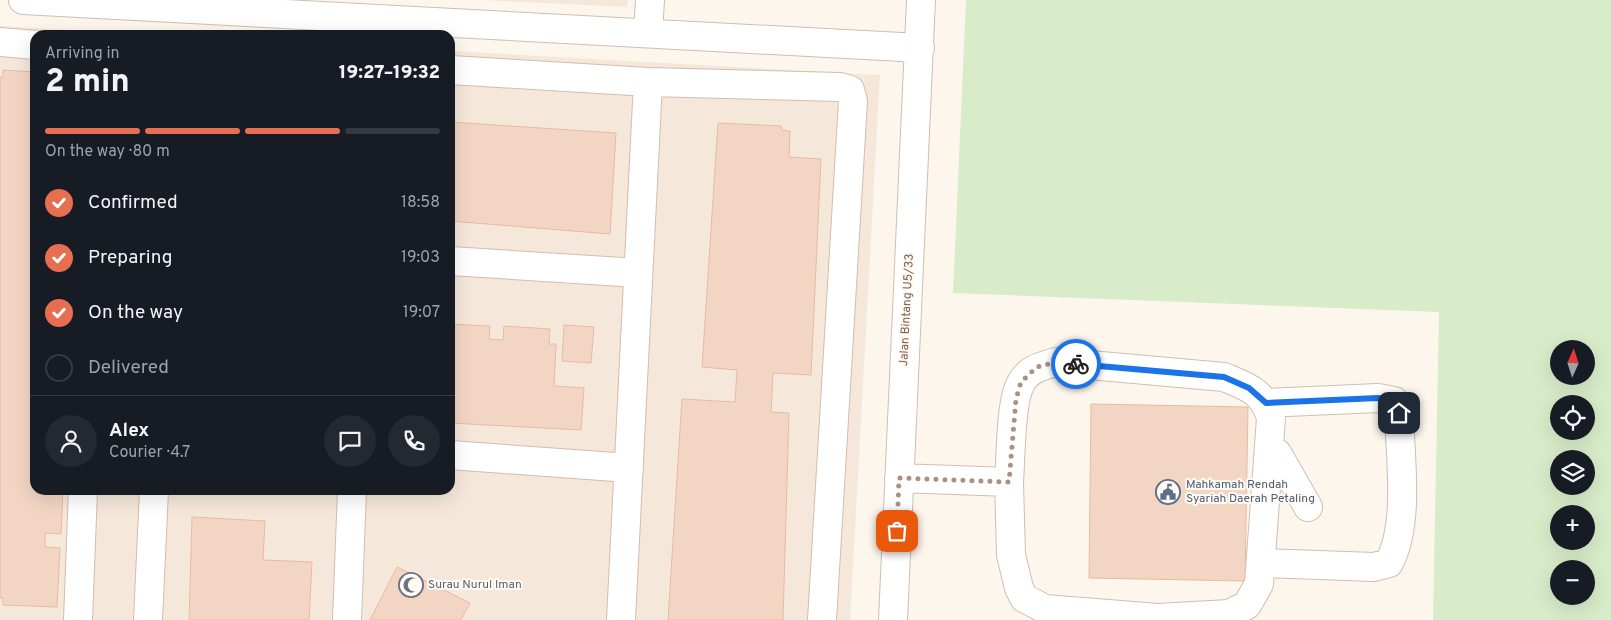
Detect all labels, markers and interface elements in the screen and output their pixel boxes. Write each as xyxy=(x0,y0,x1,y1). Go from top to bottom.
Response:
text: Arriving in xyxy=(45,44,120,64)
text: 19:27–19:32 xyxy=(339,61,440,85)
text: 2 min xyxy=(45,63,130,103)
text: On the way · 80 m xyxy=(45,142,170,162)
icon: check xyxy=(45,189,73,217)
text: Confirmed xyxy=(88,191,178,215)
text: 18:58 xyxy=(401,193,440,213)
icon: check xyxy=(45,244,73,272)
text: Preparing xyxy=(88,246,172,270)
text: 19:03 xyxy=(401,248,440,268)
street label: Jalan Bintang U5/33 xyxy=(896,253,918,367)
icon: check xyxy=(45,299,73,327)
text: On the way xyxy=(88,301,183,325)
text: 19:07 xyxy=(403,303,440,323)
courier xyxy=(1051,339,1101,389)
north arrow xyxy=(1550,340,1595,385)
map controls xyxy=(1550,340,1595,605)
icon: bike xyxy=(1062,350,1090,378)
text: Delivered xyxy=(88,356,169,380)
pin xyxy=(1378,392,1420,434)
button: locate xyxy=(1550,395,1595,440)
icon: home xyxy=(1385,399,1413,427)
button: person xyxy=(45,415,97,467)
button: chat xyxy=(324,415,376,467)
button: phone xyxy=(388,415,440,467)
text: Alex xyxy=(109,419,149,443)
text: Courier · 4.7 xyxy=(109,443,190,463)
button: layers xyxy=(1550,450,1595,495)
place label: Mahkamah Rendah Syariah Daerah Petaling xyxy=(1186,477,1315,507)
public building icon: Mahkamah Rendah Syariah Daerah Petaling xyxy=(1155,479,1181,505)
button: + xyxy=(1550,505,1595,550)
pin xyxy=(876,510,918,552)
icon: bag xyxy=(883,517,911,545)
button: − xyxy=(1550,560,1595,605)
mosque icon: Surau Nurul Iman xyxy=(398,572,424,598)
place label: Surau Nurul Iman xyxy=(428,577,522,593)

